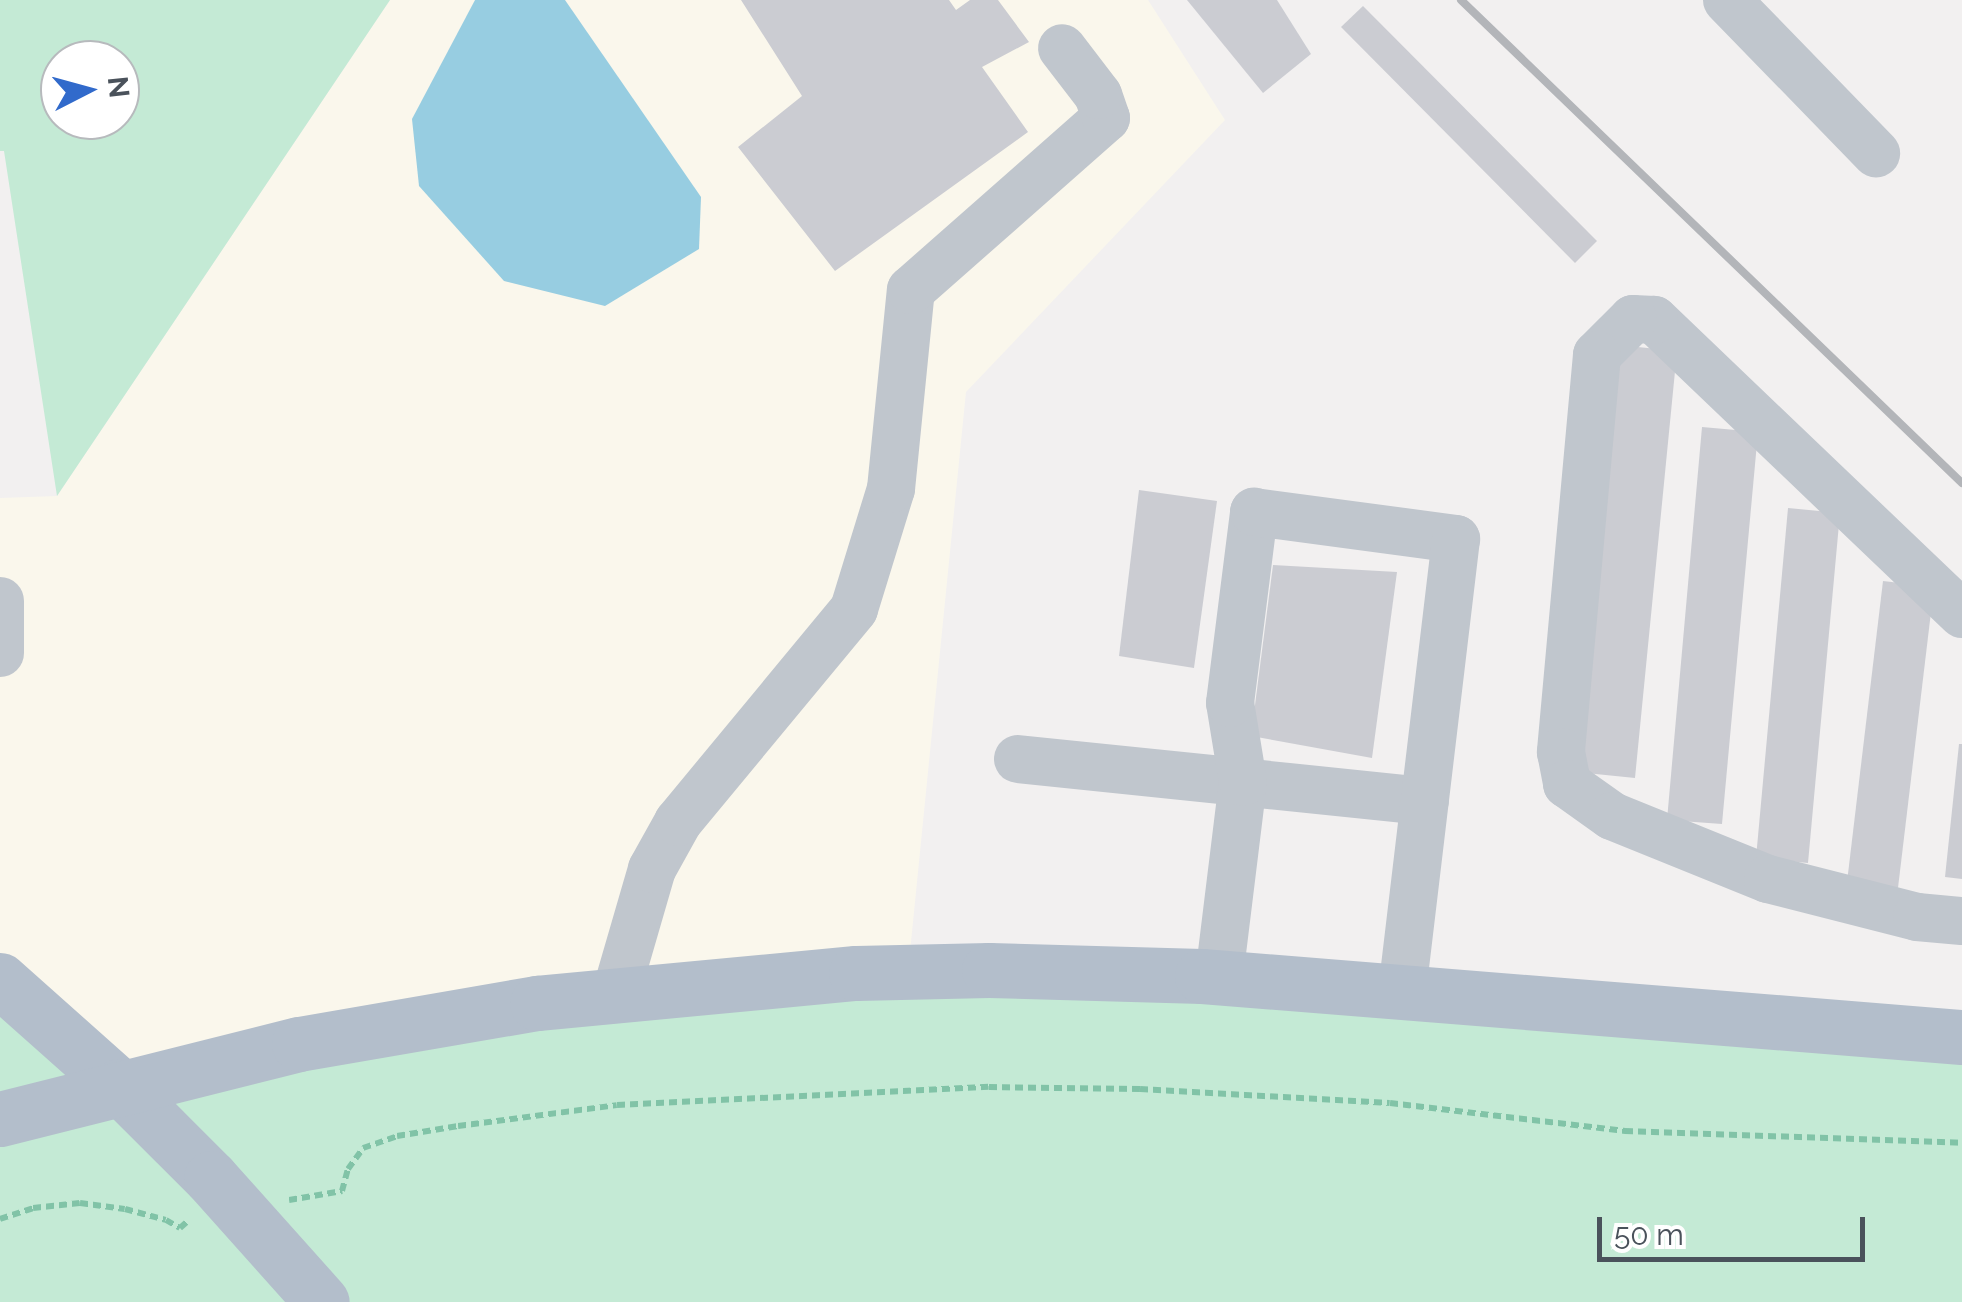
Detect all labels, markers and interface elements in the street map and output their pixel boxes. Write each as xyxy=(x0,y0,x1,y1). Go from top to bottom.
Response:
north arrow xyxy=(40,40,140,140)
text: N xyxy=(101,75,136,99)
scale bar xyxy=(1602,1197,1870,1259)
text: 50 m xyxy=(1614,1217,1684,1252)

